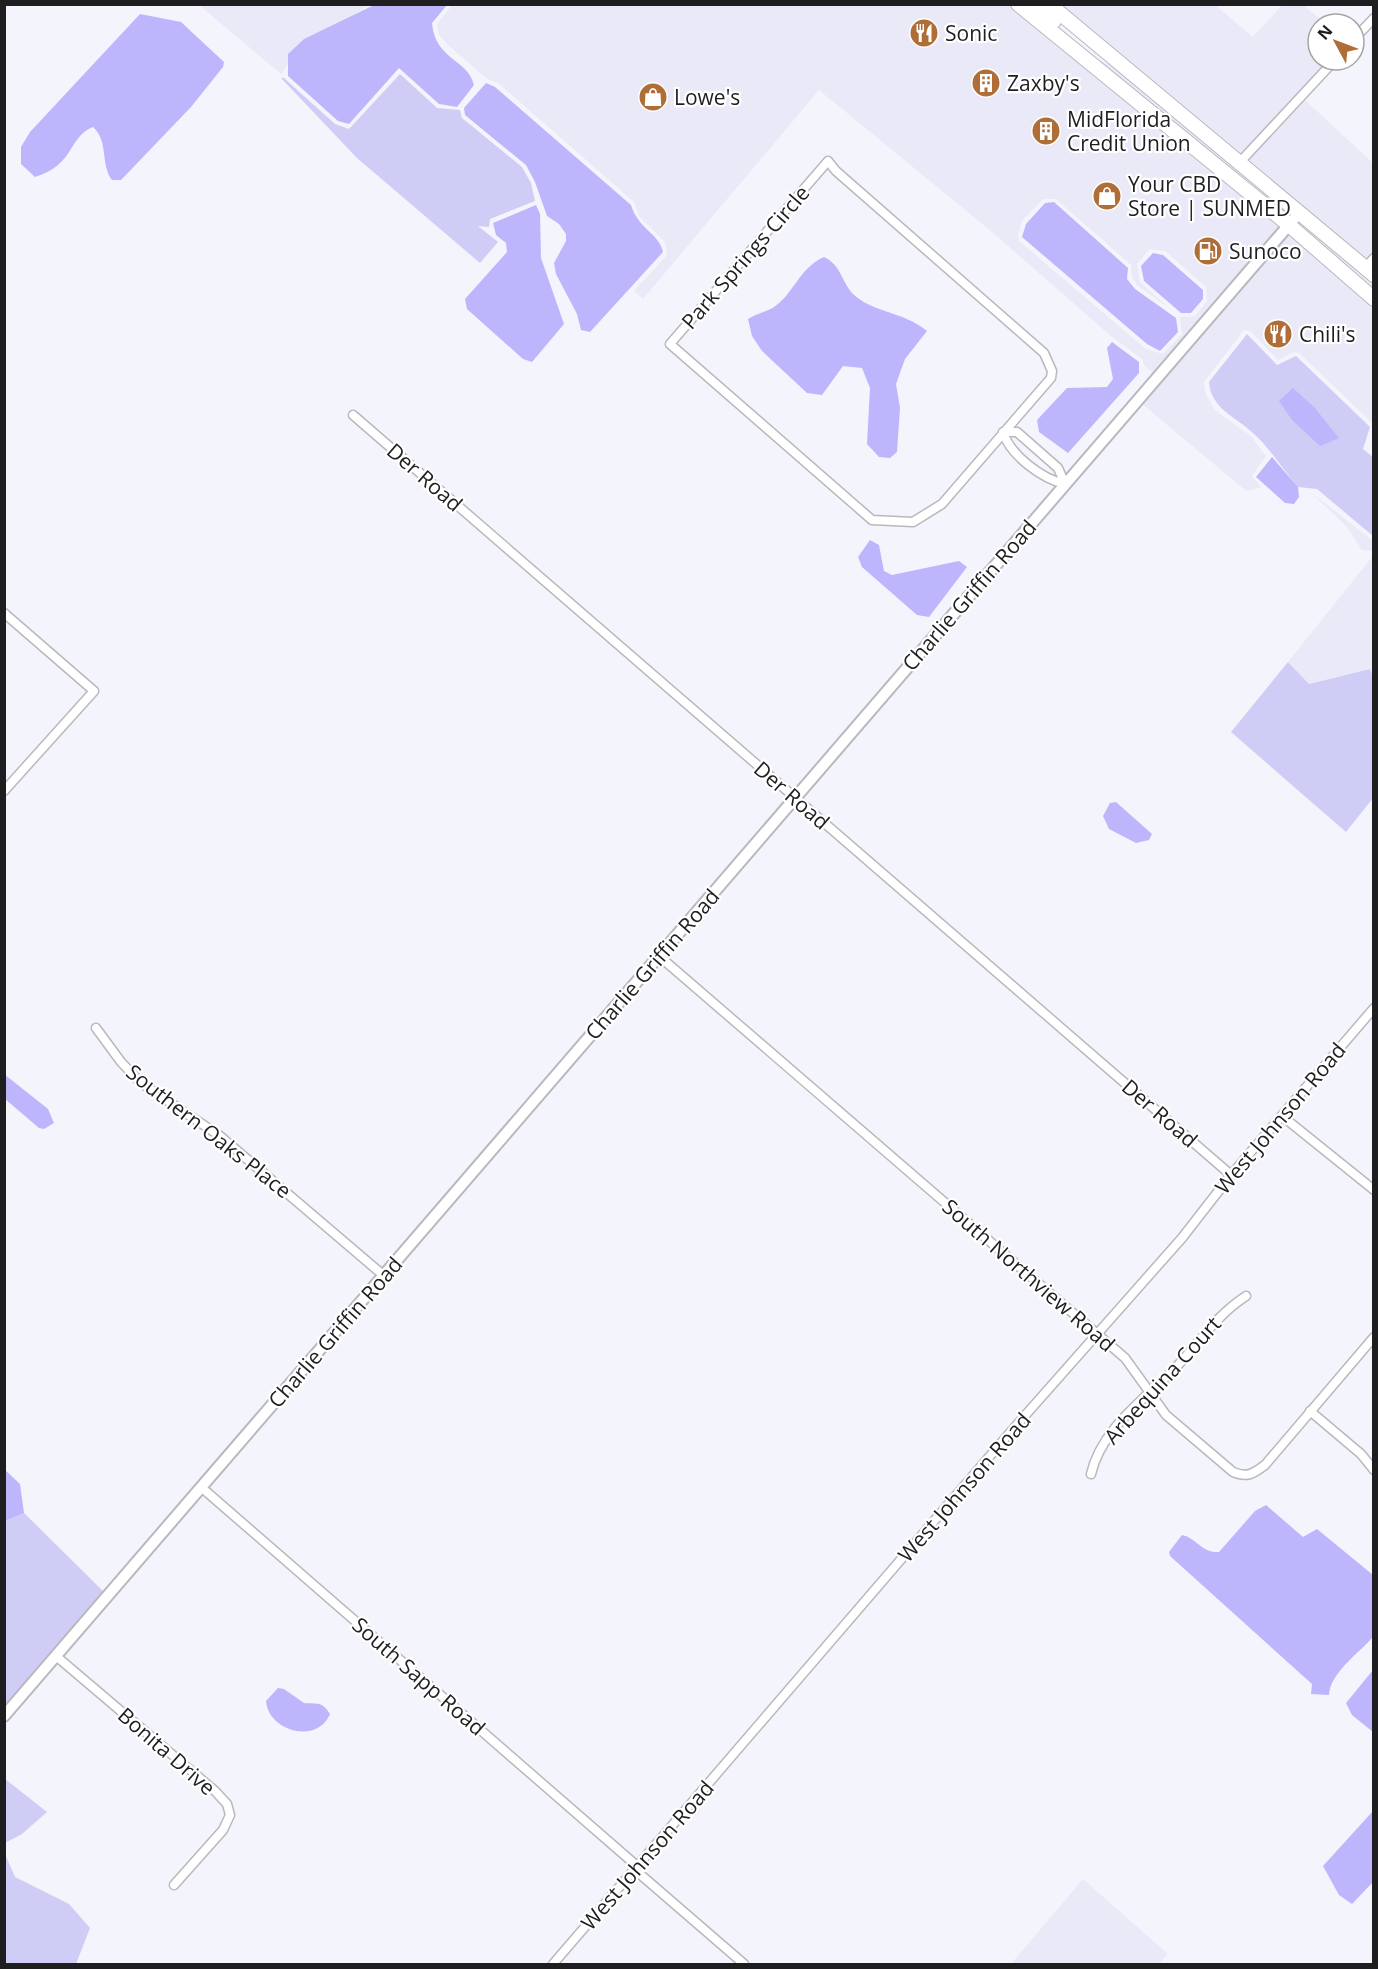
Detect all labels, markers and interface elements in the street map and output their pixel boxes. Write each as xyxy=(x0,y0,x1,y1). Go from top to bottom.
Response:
north arrow xyxy=(1306,12,1366,72)
restaurant icon: Sonic xyxy=(908,17,940,49)
place label: Sonic xyxy=(945,19,997,47)
text: N xyxy=(1312,20,1337,44)
building icon: Zaxby's xyxy=(970,67,1002,99)
place label: Zaxby's xyxy=(1007,69,1080,97)
shop icon: Lowe's xyxy=(637,81,669,113)
place label: Lowe's xyxy=(674,83,740,111)
place label: MidFlorida Credit Union xyxy=(1067,105,1191,157)
building icon: MidFlorida Credit Union xyxy=(1030,115,1062,147)
place label: Your CBD Store | SUNMED xyxy=(1128,170,1291,222)
street label: Park Springs Circle xyxy=(675,179,815,335)
shop icon: Your CBD Store | SUNMED xyxy=(1091,180,1123,212)
fuel station icon: Sunoco xyxy=(1192,235,1224,267)
place label: Sunoco xyxy=(1229,237,1302,265)
restaurant icon: Chili's xyxy=(1262,318,1294,350)
place label: Chili's xyxy=(1299,320,1356,348)
street label: Der Road xyxy=(381,437,469,517)
street label: Charlie Griffin Road xyxy=(896,514,1042,676)
street label: Der Road xyxy=(748,755,836,835)
street label: Charlie Griffin Road xyxy=(579,883,725,1045)
street label: West Johnson Road xyxy=(1208,1037,1352,1199)
street label: Southern Oaks Place xyxy=(121,1058,297,1204)
street label: Der Road xyxy=(1116,1073,1204,1153)
street label: South Northview Road xyxy=(937,1192,1121,1358)
street label: Charlie Griffin Road xyxy=(262,1251,408,1413)
street label: Arbequina Court xyxy=(1097,1310,1227,1450)
street label: West Johnson Road xyxy=(891,1406,1037,1568)
street label: South Sapp Road xyxy=(347,1611,491,1741)
street label: Bonita Drive xyxy=(112,1701,222,1801)
street label: West Johnson Road xyxy=(574,1774,720,1936)

